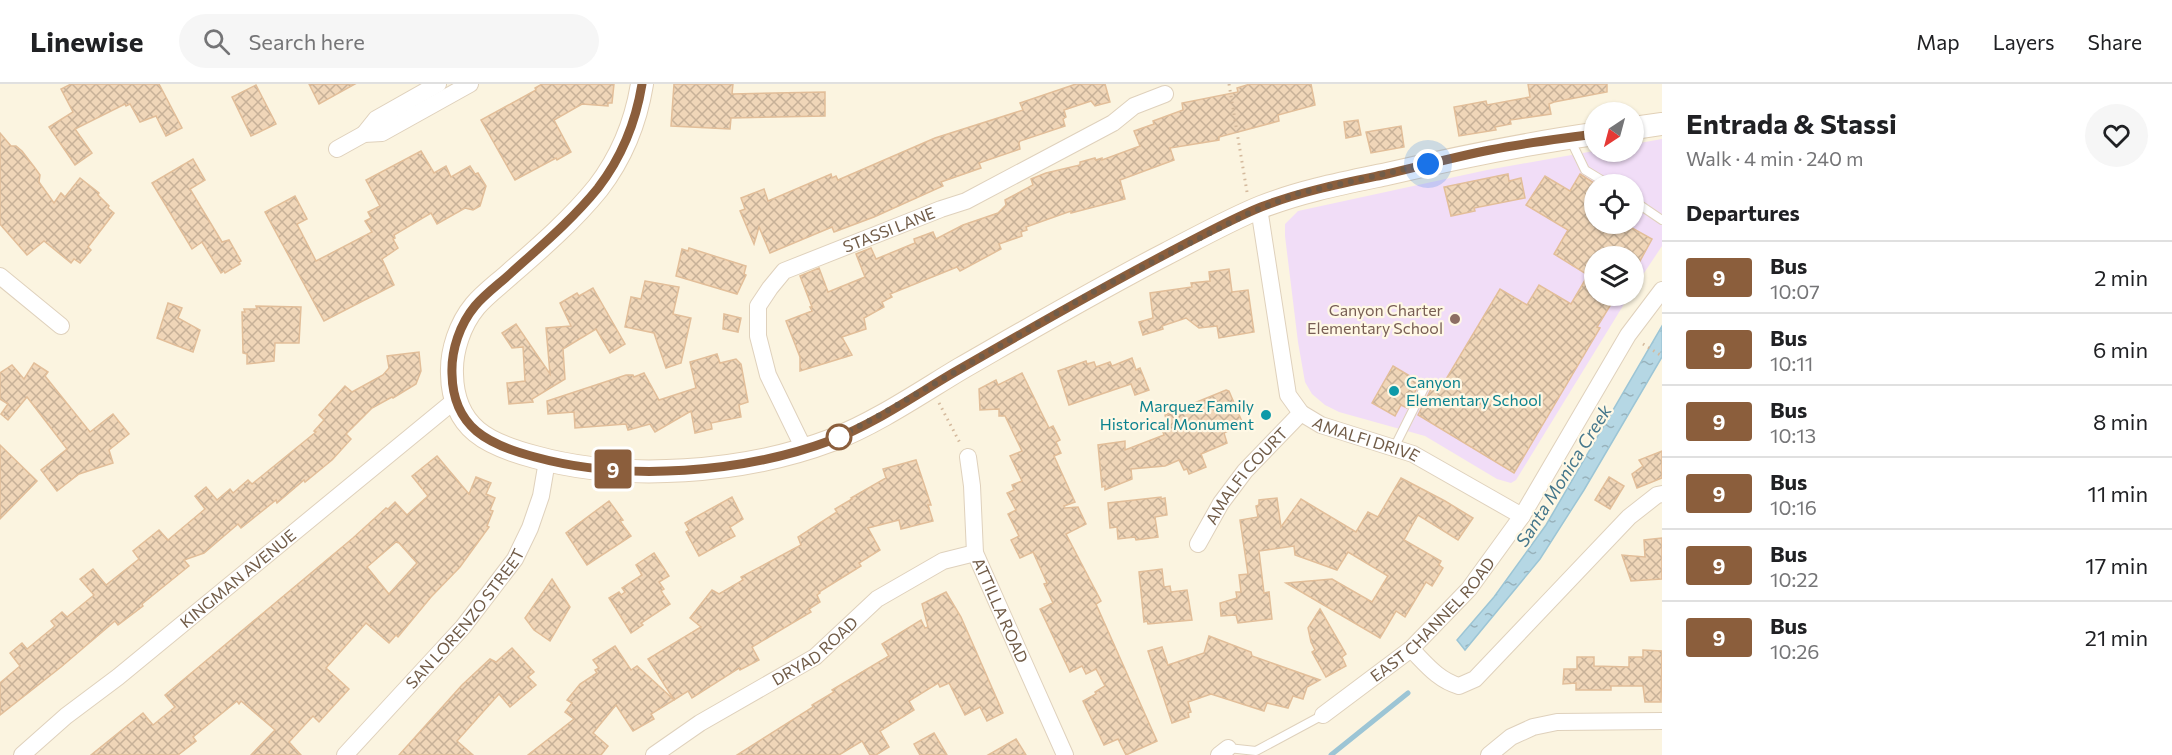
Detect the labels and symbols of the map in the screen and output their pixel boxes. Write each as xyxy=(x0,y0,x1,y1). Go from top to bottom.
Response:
north arrow xyxy=(1584,102,1644,162)
your location xyxy=(1413,149,1443,179)
street label: STASSI LANE xyxy=(840,202,937,256)
place label: Canyon Charter Elementary School xyxy=(1307,300,1444,337)
marker: Canyon Charter Elementary School xyxy=(1448,312,1462,326)
place label: Canyon Elementary School xyxy=(1406,372,1542,409)
marker: Canyon Elementary School xyxy=(1387,384,1401,398)
place label: Marquez Family Historical Monument xyxy=(1100,396,1254,433)
water label: Santa Monica Creek xyxy=(1511,399,1616,550)
marker: Marquez Family Historical Monument xyxy=(1259,408,1273,422)
street label: AMALFI DRIVE xyxy=(1309,412,1423,465)
street label: AMALFI COURT xyxy=(1201,423,1291,527)
unlabelled marker xyxy=(826,424,852,450)
line badge: 9 xyxy=(594,450,632,488)
street label: KINGMAN AVENUE xyxy=(176,525,299,631)
street label: SAN LORENZO STREET xyxy=(401,545,528,692)
street label: EAST CHANNEL ROAD xyxy=(1366,553,1498,685)
street label: ATTILLA ROAD xyxy=(969,555,1033,666)
street label: DRYAD ROAD xyxy=(768,612,861,689)

